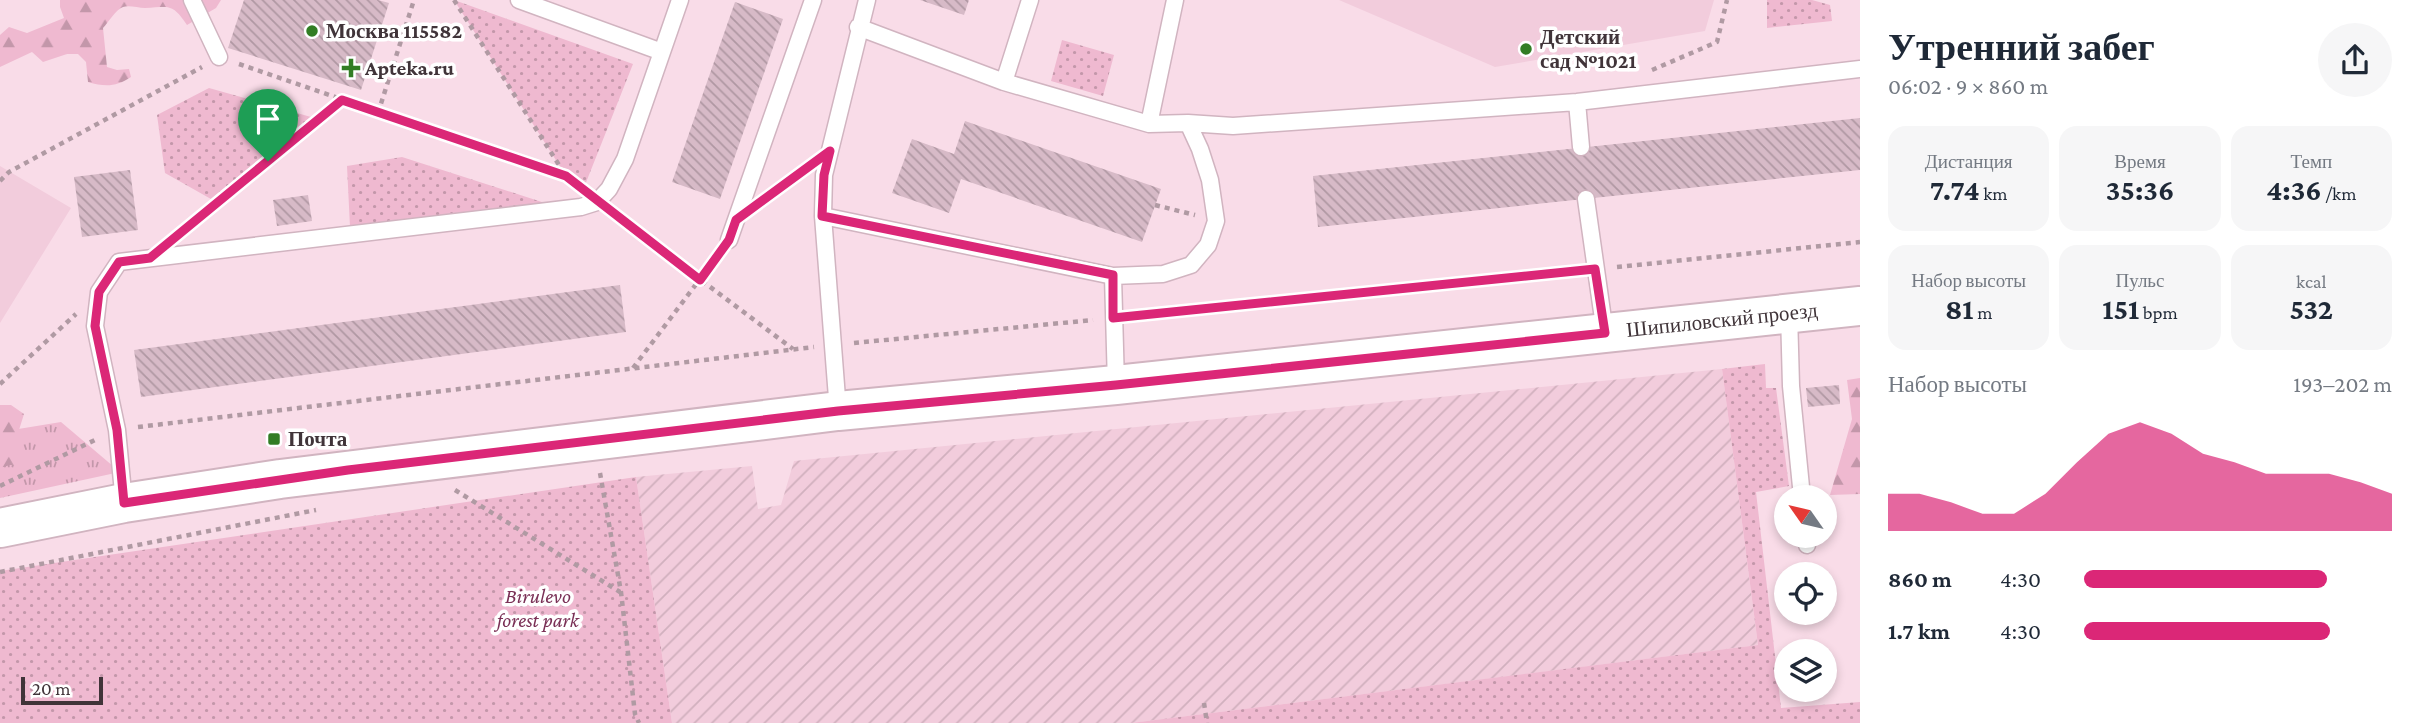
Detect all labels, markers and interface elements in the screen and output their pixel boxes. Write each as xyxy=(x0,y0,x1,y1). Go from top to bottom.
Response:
place label: Москва 115582 xyxy=(326,19,462,43)
marker: Москва 115582 xyxy=(304,23,320,39)
button: share xyxy=(2318,23,2392,97)
place label: Детский сад №1021 xyxy=(1540,25,1637,73)
text: Утренний забег xyxy=(1888,26,2155,68)
marker: Детский сад №1021 xyxy=(1518,41,1534,57)
place label: Apteka.ru xyxy=(364,56,454,80)
marker: Apteka.ru xyxy=(343,60,359,76)
text: 06:02 · 9 × 860 m xyxy=(1888,73,2048,99)
pin xyxy=(238,89,298,161)
icon: arrive xyxy=(249,100,287,138)
text: Дистанция xyxy=(1925,151,2013,172)
text: Время xyxy=(2114,151,2166,172)
text: Темп xyxy=(2291,151,2332,172)
text: 7.74 xyxy=(1930,173,1980,206)
text: 35:36 xyxy=(2106,173,2174,206)
text: 4:36 xyxy=(2266,173,2322,206)
text: km xyxy=(1980,183,2008,204)
text: /km xyxy=(2322,183,2356,204)
text: Набор высоты xyxy=(1911,270,2026,291)
text: Пульс xyxy=(2116,270,2164,291)
text: kcal xyxy=(2296,271,2327,292)
text: 81 xyxy=(1945,292,1974,325)
text: 151 xyxy=(2102,292,2139,325)
text: 532 xyxy=(2289,292,2333,325)
street label: Шипиловский проезд xyxy=(1625,298,1819,342)
text: m xyxy=(1974,302,1992,323)
text: bpm xyxy=(2139,302,2178,323)
text: Набор высоты xyxy=(1888,371,2027,397)
text: 193–202 m xyxy=(2293,371,2392,397)
place label: Почта xyxy=(288,427,348,451)
marker: Почта xyxy=(266,431,282,447)
north arrow xyxy=(1774,485,1838,548)
map controls xyxy=(1774,485,1837,702)
button: locate xyxy=(1774,562,1837,625)
text: 860 m xyxy=(1888,566,1952,592)
text: 4:30 xyxy=(2000,566,2041,592)
park label: Birulevo forest park xyxy=(493,584,580,632)
text: 1.7 km xyxy=(1888,618,1950,644)
text: 4:30 xyxy=(2000,618,2041,644)
button: layers xyxy=(1774,639,1837,702)
scale bar xyxy=(21,674,103,706)
text: 20 m xyxy=(32,678,71,699)

